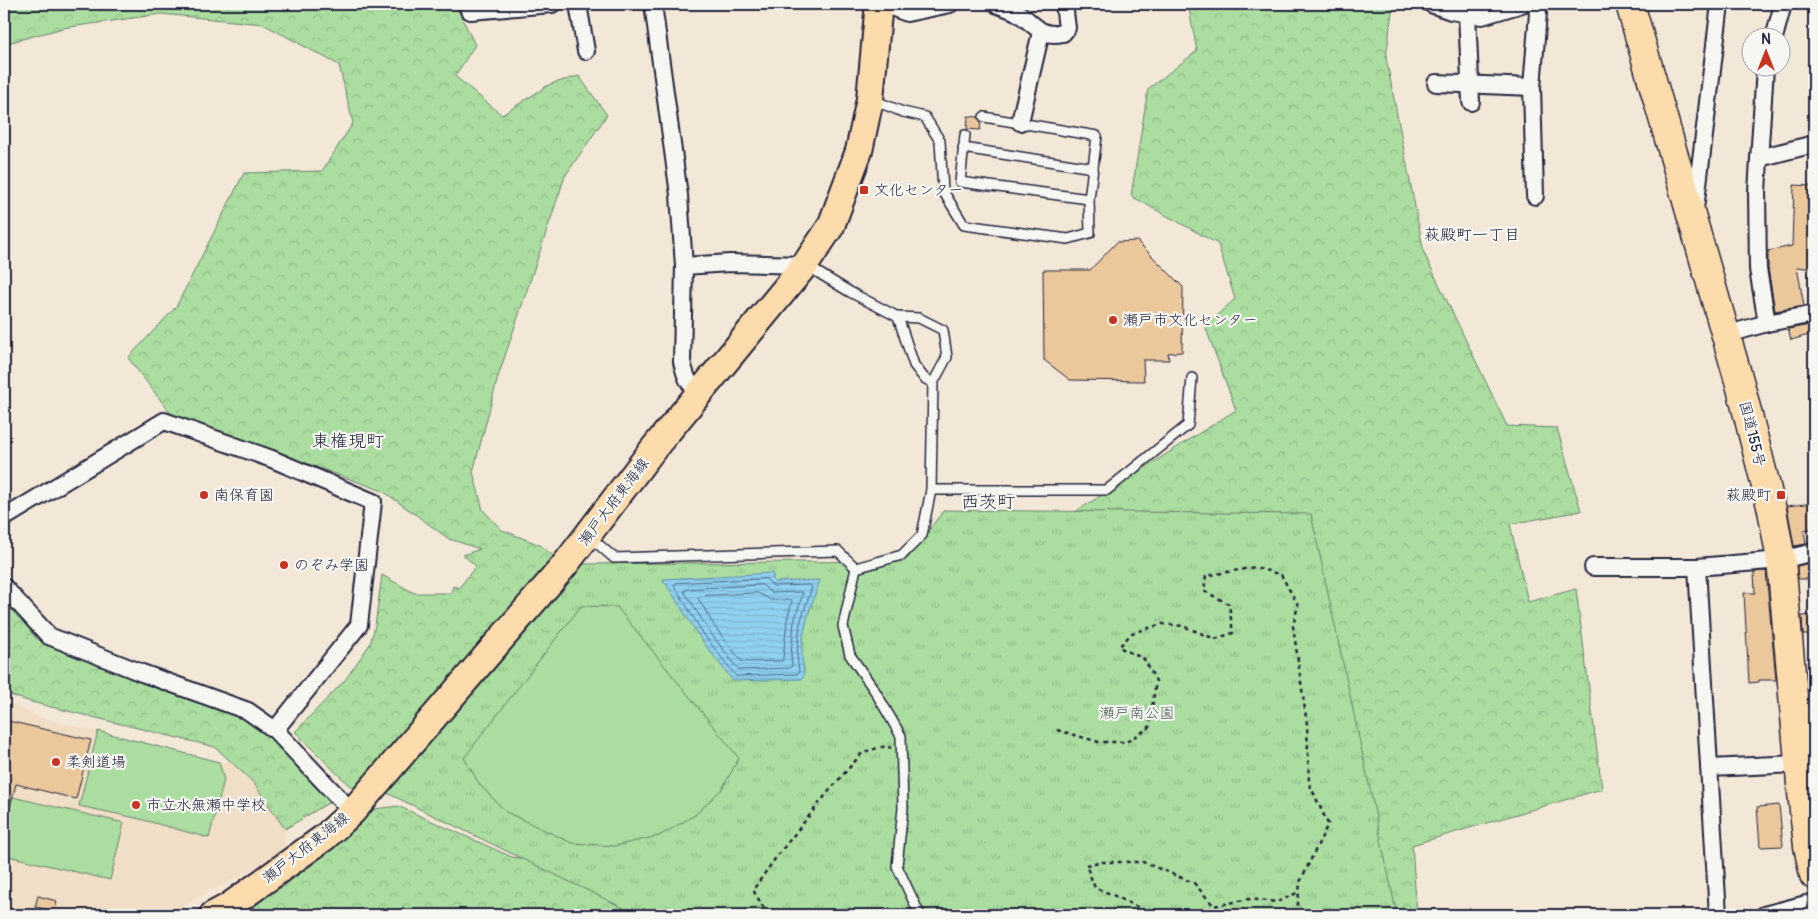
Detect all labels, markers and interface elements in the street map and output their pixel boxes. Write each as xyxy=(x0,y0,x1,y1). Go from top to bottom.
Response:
north arrow xyxy=(1740,28,1790,78)
text: N xyxy=(1761,31,1771,48)
place label: 文化センター xyxy=(874,181,963,200)
marker: 文化センター xyxy=(858,184,870,196)
district label: 萩殿町一丁目 xyxy=(1424,225,1520,245)
place label: 瀬戸市文化センター xyxy=(1123,311,1257,330)
marker: 瀬戸市文化センター xyxy=(1107,314,1119,326)
street label: 国道155号 xyxy=(1735,399,1769,469)
district label: 東権現町 xyxy=(312,430,384,453)
street label: 瀬戸大府東海線 xyxy=(575,454,653,550)
place label: 南保育園 xyxy=(214,486,274,505)
place label: 萩殿町 xyxy=(1726,486,1772,505)
marker: 南保育園 xyxy=(198,489,210,501)
marker: 萩殿町 xyxy=(1775,489,1787,501)
district label: 西茨町 xyxy=(961,491,1015,514)
place label: のぞみ学園 xyxy=(294,556,369,575)
marker: のぞみ学園 xyxy=(278,559,290,571)
park label: 瀬戸南公園 xyxy=(1099,704,1175,723)
place label: 柔剣道場 xyxy=(66,753,126,772)
marker: 柔剣道場 xyxy=(50,756,62,768)
place label: 市立水無瀬中学校 xyxy=(146,796,266,815)
marker: 市立水無瀬中学校 xyxy=(130,799,142,811)
street label: 瀬戸大府東海線 xyxy=(259,808,353,888)

